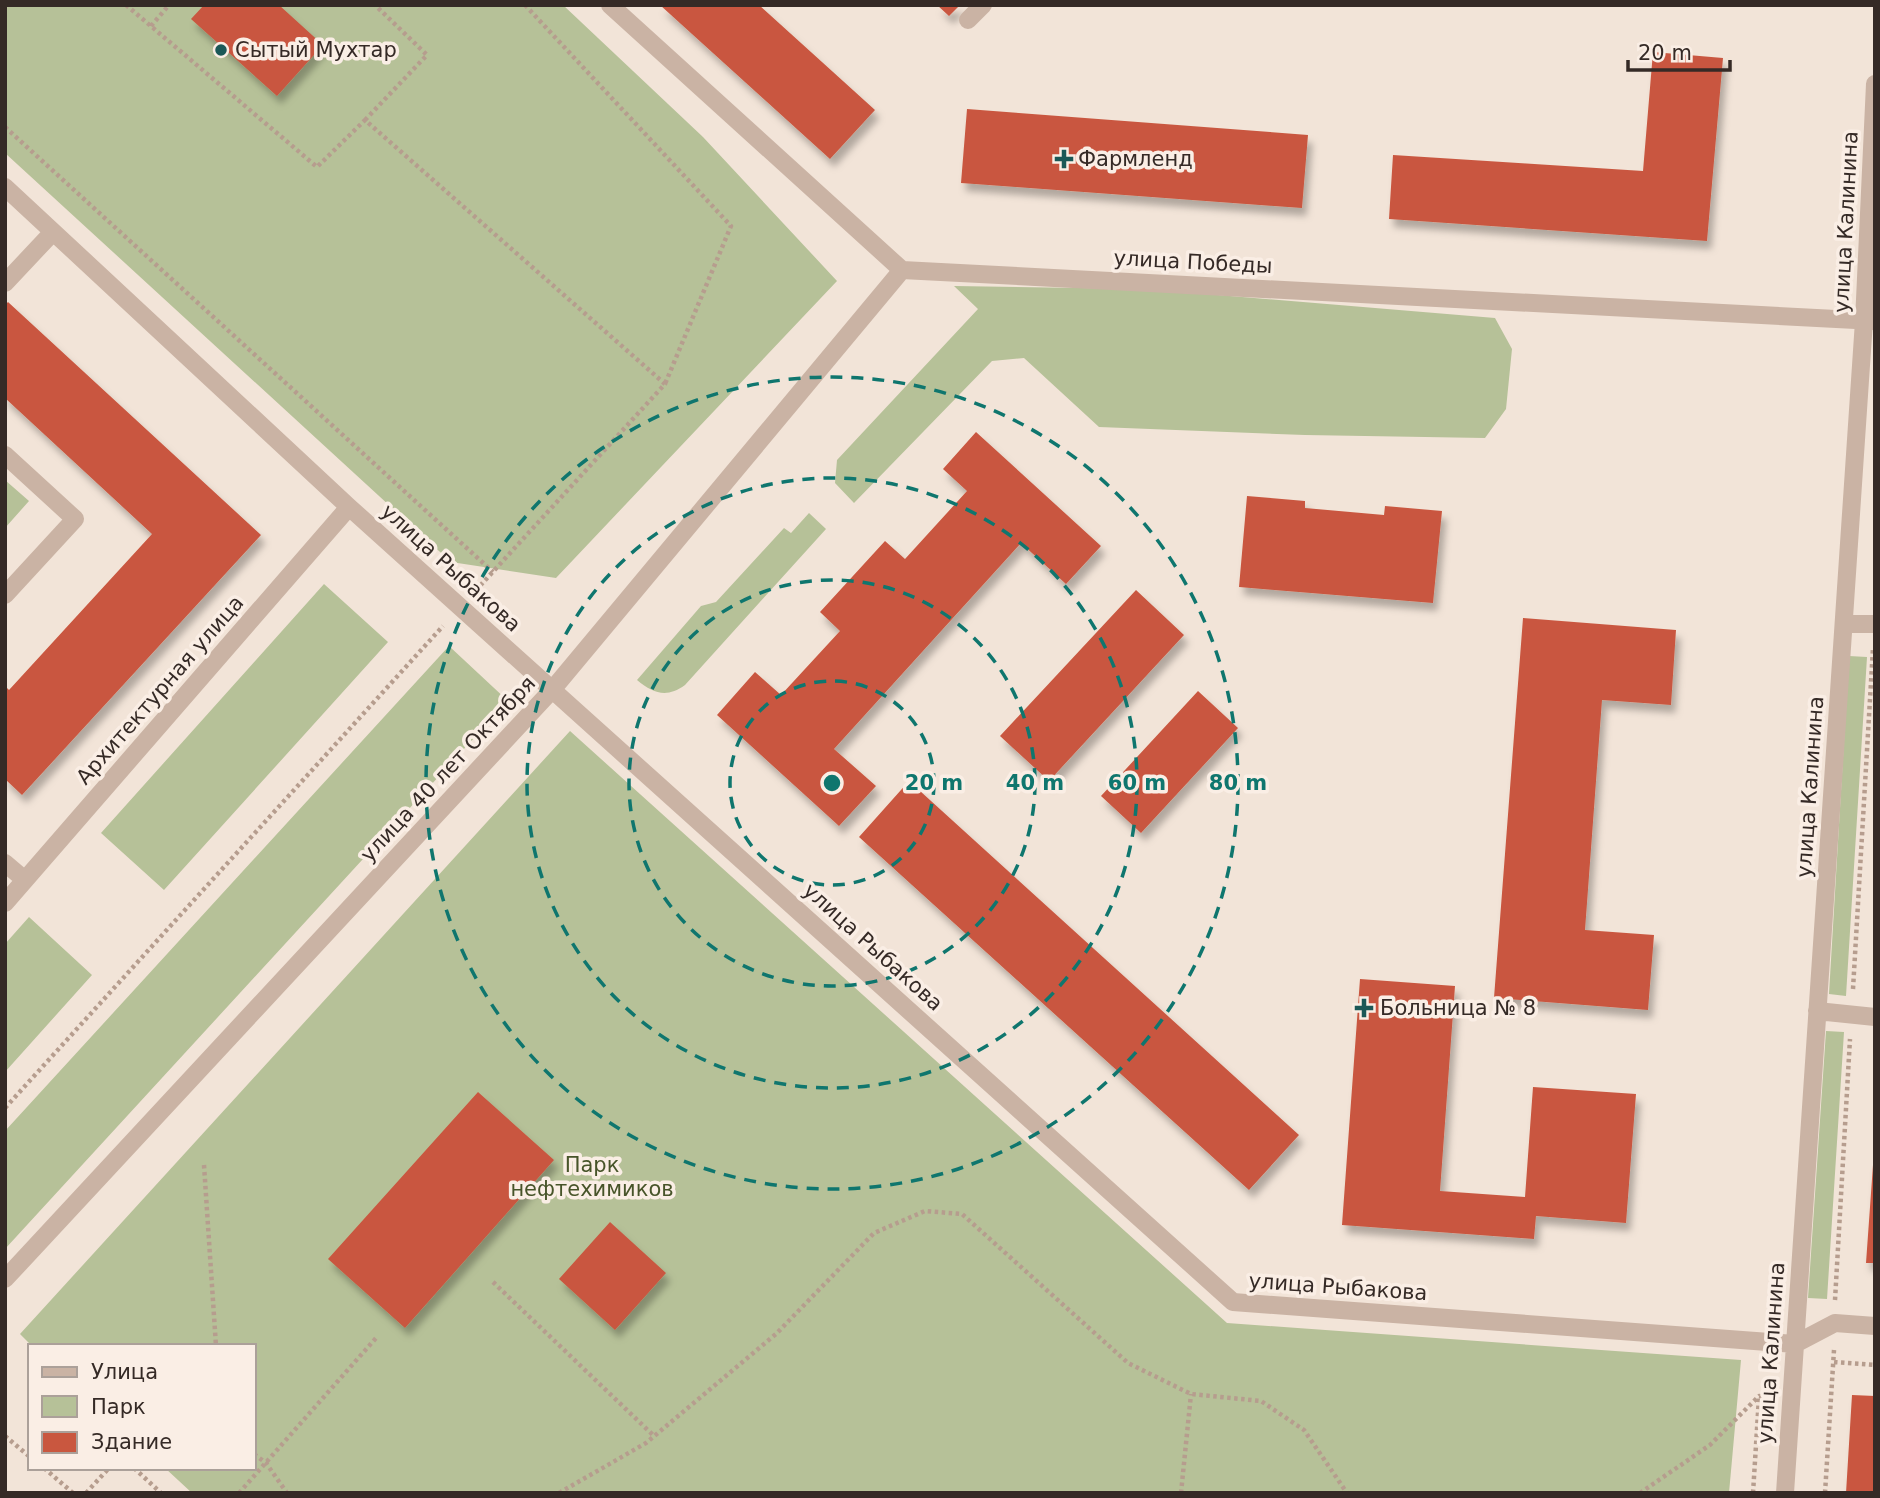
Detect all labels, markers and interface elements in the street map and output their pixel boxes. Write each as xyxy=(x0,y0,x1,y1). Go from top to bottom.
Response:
scale bar xyxy=(1628,28,1730,72)
place label: Сытый Мухтар xyxy=(235,38,397,62)
text: 20 m xyxy=(1638,41,1692,65)
marker: Сытый Мухтар xyxy=(213,42,229,58)
street label: улица Калинина xyxy=(1829,130,1863,314)
place label: Фармленд xyxy=(1078,147,1193,171)
marker: Фармленд xyxy=(1056,151,1072,167)
street label: улица Победы xyxy=(1113,246,1273,278)
street label: улица Рыбакова xyxy=(376,499,526,637)
street label: Архитектурная улица xyxy=(72,591,248,789)
street label: улица 40 лет Октября xyxy=(356,671,540,867)
street label: улица Калинина xyxy=(1792,695,1828,879)
centre of rings xyxy=(820,771,844,795)
text: 20 m xyxy=(905,771,963,795)
text: 40 m xyxy=(1006,771,1064,795)
text: 60 m xyxy=(1108,771,1166,795)
text: 80 m xyxy=(1209,771,1267,795)
street label: улица Рыбакова xyxy=(798,878,948,1016)
place label: Больница № 8 xyxy=(1380,996,1536,1020)
marker: Больница № 8 xyxy=(1354,998,1374,1018)
park label: Парк нефтехимиков xyxy=(510,1153,674,1201)
street label: улица Калинина xyxy=(1753,1261,1789,1445)
street label: улица Рыбакова xyxy=(1248,1269,1428,1305)
legend xyxy=(28,1344,256,1470)
text: Улица xyxy=(91,1360,158,1384)
text: Парк xyxy=(91,1395,146,1419)
text: Здание xyxy=(91,1430,172,1454)

